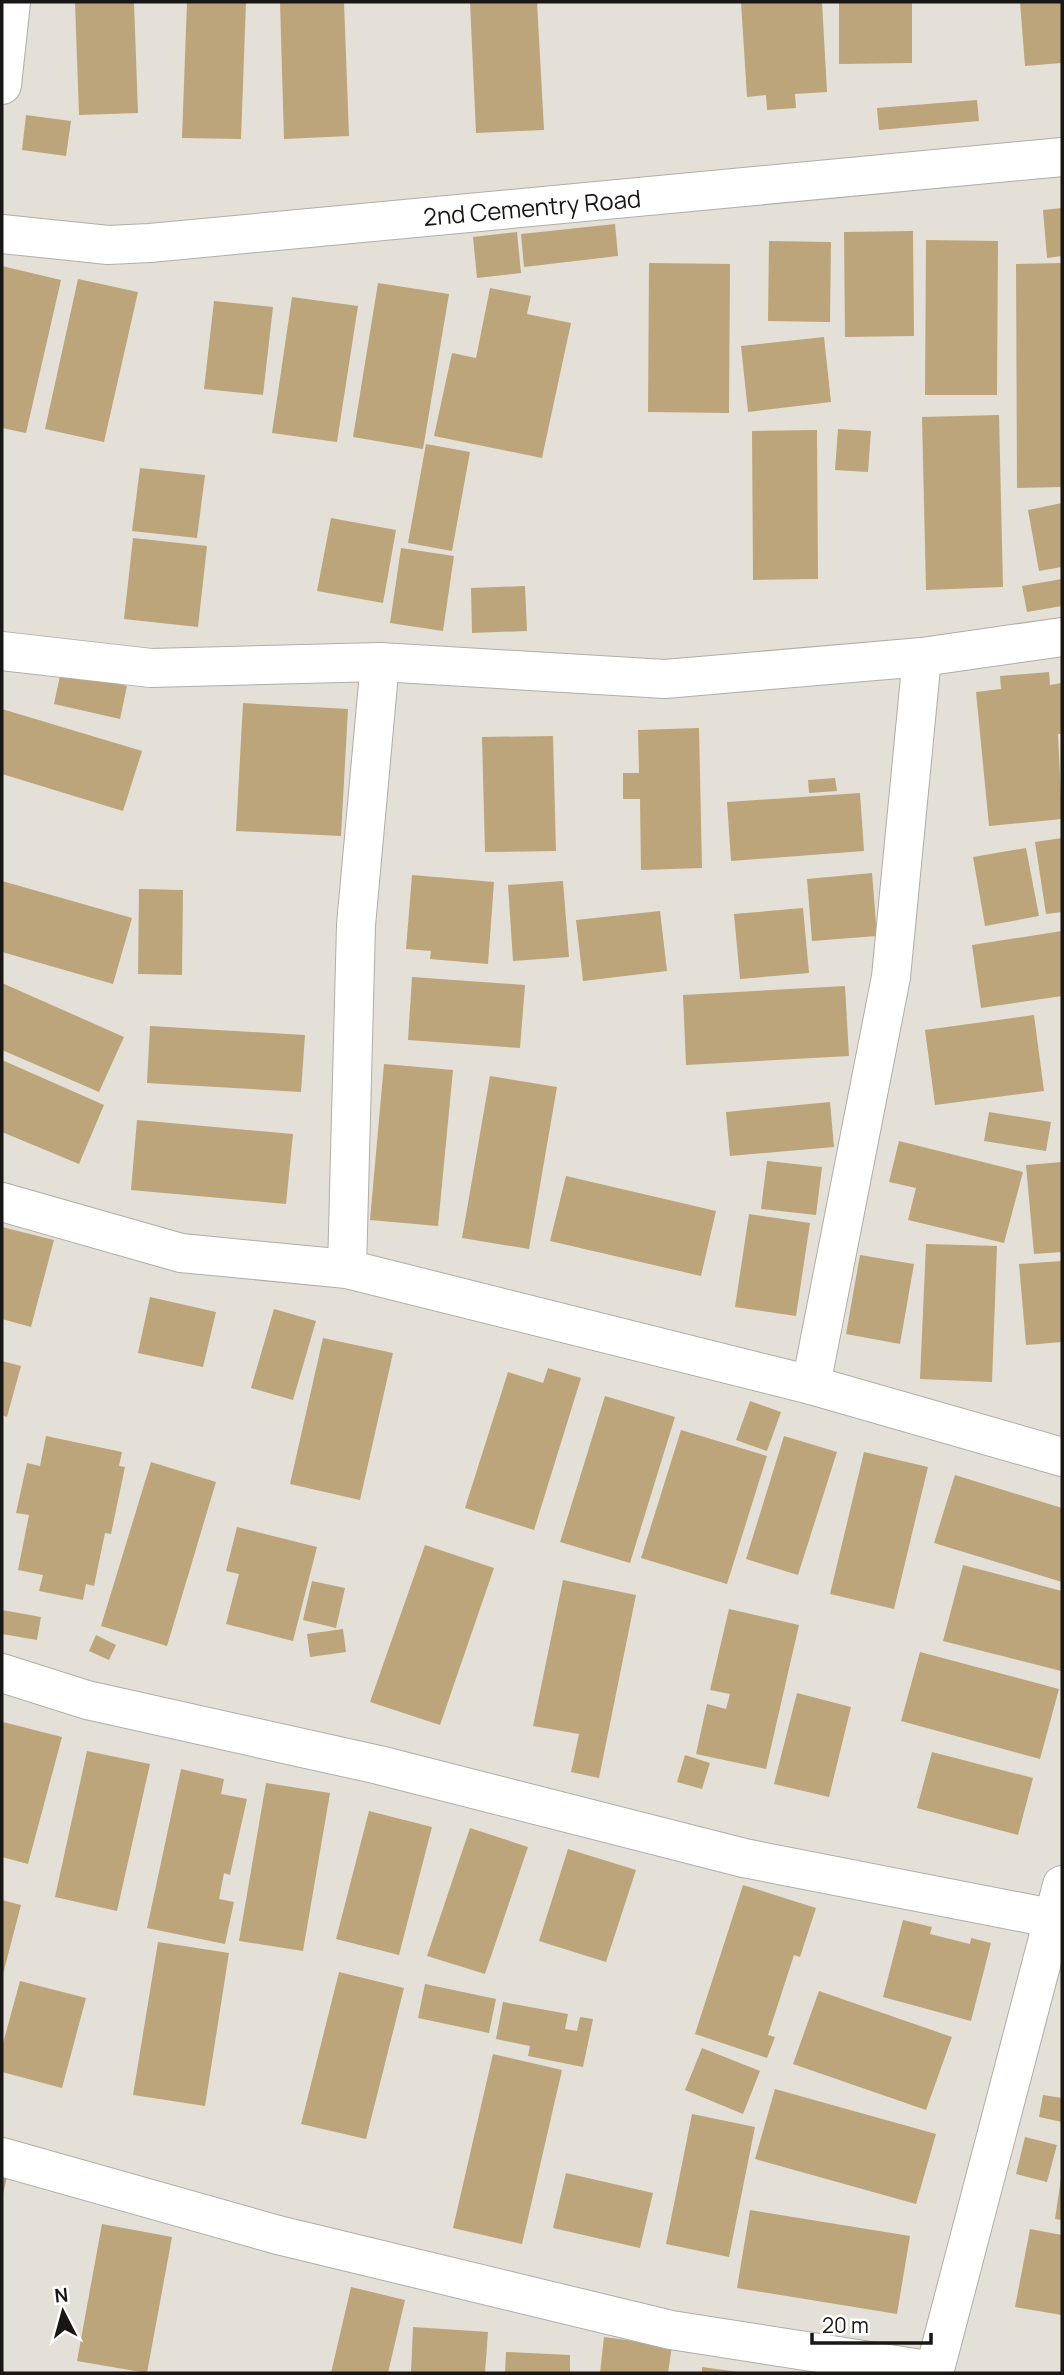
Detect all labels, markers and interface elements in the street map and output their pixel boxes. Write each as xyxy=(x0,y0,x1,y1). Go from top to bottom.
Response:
street label: 2nd Cementry Road xyxy=(422,181,642,233)
north arrow xyxy=(28,2277,98,2347)
text: N xyxy=(53,2281,69,2309)
scale bar xyxy=(812,2302,931,2346)
text: 20 m xyxy=(822,2311,869,2339)

